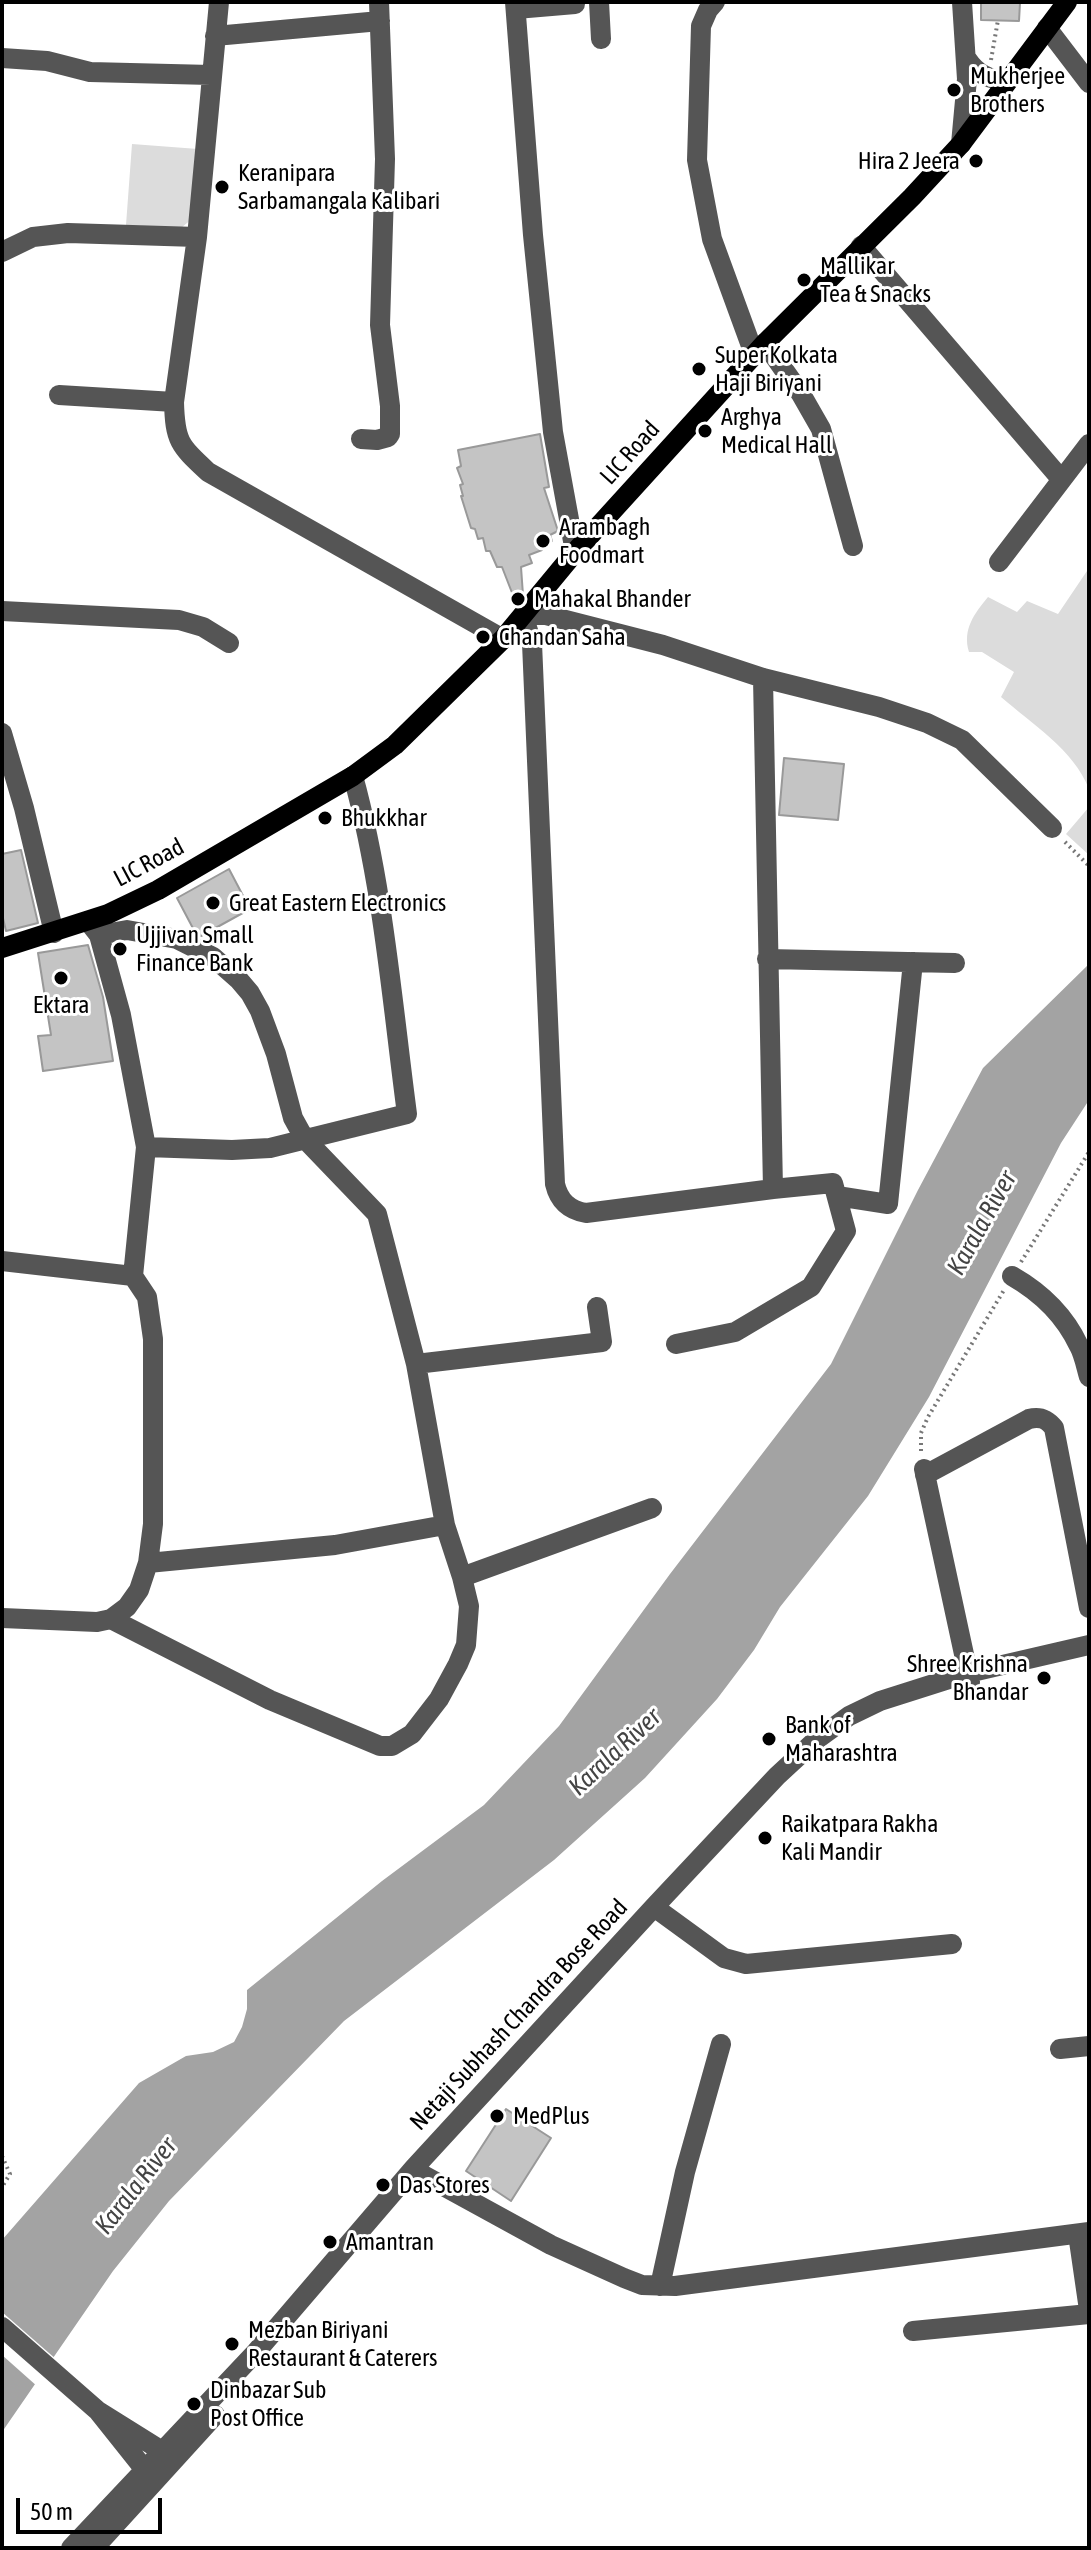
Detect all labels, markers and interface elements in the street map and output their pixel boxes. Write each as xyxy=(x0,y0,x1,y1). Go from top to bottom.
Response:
place label: Mukherjee Brothers xyxy=(970,62,1065,118)
marker: Mukherjee Brothers xyxy=(945,81,963,99)
place label: Hira 2 Jeera xyxy=(858,147,960,175)
marker: Hira 2 Jeera xyxy=(967,152,985,170)
place label: Keranipara Sarbamangala Kalibari xyxy=(238,159,440,215)
marker: Keranipara Sarbamangala Kalibari xyxy=(213,178,231,196)
place label: Mallikar Tea & Snacks xyxy=(820,252,931,308)
marker: Mallikar Tea & Snacks xyxy=(795,271,813,289)
place label: Super Kolkata Haji Biriyani xyxy=(715,341,838,397)
marker: Super Kolkata Haji Biriyani xyxy=(690,360,708,378)
place label: Arghya Medical Hall xyxy=(721,403,832,459)
street label: LIC Road xyxy=(594,415,666,491)
marker: Arghya Medical Hall xyxy=(696,422,714,440)
place label: Arambagh Foodmart xyxy=(559,513,650,569)
marker: Arambagh Foodmart xyxy=(534,532,552,550)
place label: Mahakal Bhander xyxy=(534,585,691,613)
marker: Mahakal Bhander xyxy=(509,590,527,608)
place label: Chandan Saha xyxy=(499,623,626,651)
marker: Chandan Saha xyxy=(474,628,492,646)
place label: Bhukkhar xyxy=(341,804,427,832)
marker: Bhukkhar xyxy=(316,809,334,827)
street label: LIC Road xyxy=(109,833,189,893)
place label: Great Eastern Electronics xyxy=(229,889,446,917)
marker: Great Eastern Electronics xyxy=(204,894,222,912)
place label: Ujjivan Small Finance Bank xyxy=(136,921,254,977)
marker: Ujjivan Small Finance Bank xyxy=(111,940,129,958)
marker: Ektara xyxy=(52,969,70,987)
place label: Ektara xyxy=(33,991,89,1019)
water label: Karala River xyxy=(941,1165,1023,1281)
place label: Shree Krishna Bhandar xyxy=(907,1650,1028,1706)
marker: Shree Krishna Bhandar xyxy=(1035,1669,1053,1687)
water label: Karala River xyxy=(563,1702,667,1802)
place label: Bank of Maharashtra xyxy=(785,1711,898,1767)
marker: Bank of Maharashtra xyxy=(760,1730,778,1748)
place label: Raikatpara Rakha Kali Mandir xyxy=(781,1810,938,1866)
marker: Raikatpara Rakha Kali Mandir xyxy=(756,1829,774,1847)
street label: Netaji Subhash Chandra Bose Road xyxy=(404,1893,634,2137)
place label: MedPlus xyxy=(513,2102,589,2130)
marker: MedPlus xyxy=(488,2107,506,2125)
water label: Karala River xyxy=(89,2131,183,2241)
place label: Das Stores xyxy=(399,2171,490,2199)
marker: Das Stores xyxy=(374,2176,392,2194)
place label: Amantran xyxy=(346,2228,434,2256)
marker: Amantran xyxy=(321,2233,339,2251)
place label: Mezban Biriyani Restaurant & Caterers xyxy=(248,2316,437,2372)
marker: Mezban Biriyani Restaurant & Caterers xyxy=(223,2335,241,2353)
place label: Dinbazar Sub Post Office xyxy=(210,2376,326,2432)
marker: Dinbazar Sub Post Office xyxy=(185,2395,203,2413)
scale bar xyxy=(20,2482,166,2532)
text: 50 m xyxy=(30,2498,73,2525)

